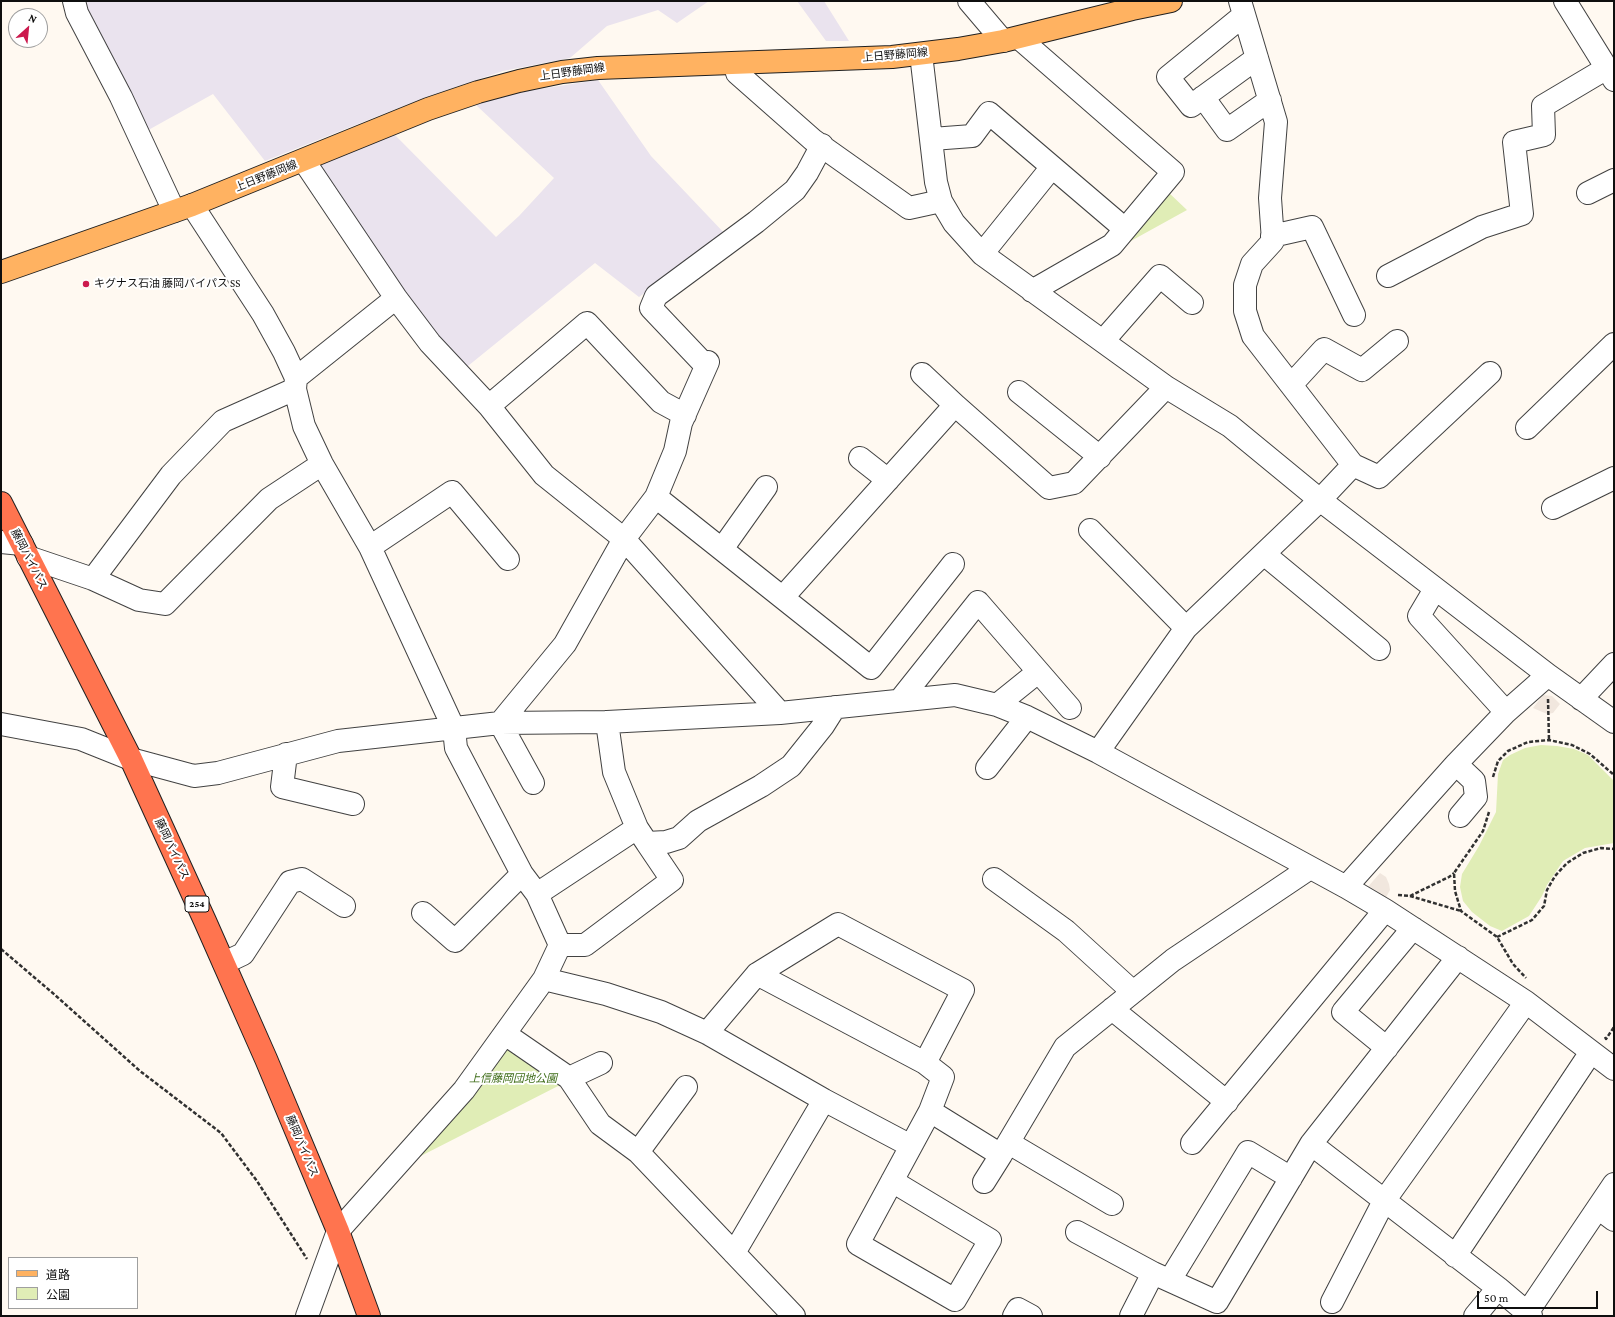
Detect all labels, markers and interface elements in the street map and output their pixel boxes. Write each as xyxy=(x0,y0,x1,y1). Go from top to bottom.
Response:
north arrow xyxy=(8,8,48,48)
text: N xyxy=(27,11,39,25)
street label: 上日野藤岡線 xyxy=(862,46,928,64)
street label: 上日野藤岡線 xyxy=(538,61,606,83)
street label: 上日野藤岡線 xyxy=(233,158,299,194)
place label: キグナス石油 藤岡バイパス SS xyxy=(94,277,240,291)
marker: キグナス石油 藤岡バイパス SS xyxy=(81,279,91,289)
street label: 藤岡バイパス xyxy=(8,527,50,591)
street label: 藤岡バイパス xyxy=(152,816,192,882)
road number: 254 xyxy=(185,896,209,912)
park label: 上信藤岡団地公園 xyxy=(469,1072,557,1086)
street label: 藤岡バイパス xyxy=(283,1113,321,1179)
legend xyxy=(8,1257,138,1309)
text: 道路 xyxy=(46,1268,70,1282)
scale bar xyxy=(1479,1283,1600,1309)
text: 公園 xyxy=(46,1288,70,1302)
text: 50 m xyxy=(1484,1291,1508,1305)

